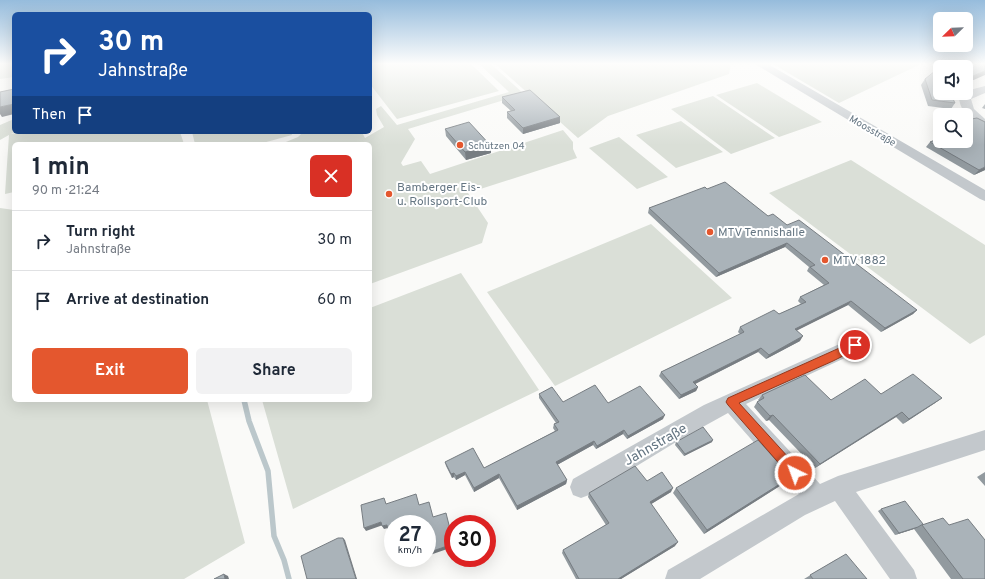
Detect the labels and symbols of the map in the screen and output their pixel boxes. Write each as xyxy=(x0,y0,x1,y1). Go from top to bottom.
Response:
north arrow xyxy=(933,12,973,52)
street label: Moosstraße xyxy=(847,113,898,150)
marker: Schützen 04 xyxy=(455,140,465,150)
place label: Schützen 04 xyxy=(468,140,525,153)
place label: Bamberger Eis- u. Rollsport-Club xyxy=(397,180,487,210)
marker: Bamberger Eis- u. Rollsport-Club xyxy=(384,189,394,199)
place label: MTV Tennishalle xyxy=(718,225,805,241)
marker: MTV Tennishalle xyxy=(705,227,715,237)
place label: MTV 1882 xyxy=(833,253,886,269)
marker: MTV 1882 xyxy=(820,255,830,265)
pin xyxy=(838,328,872,362)
street label: Jahnstraße xyxy=(621,420,690,470)
position arrow xyxy=(774,452,816,494)
speed limit sign: 30 xyxy=(444,515,496,567)

